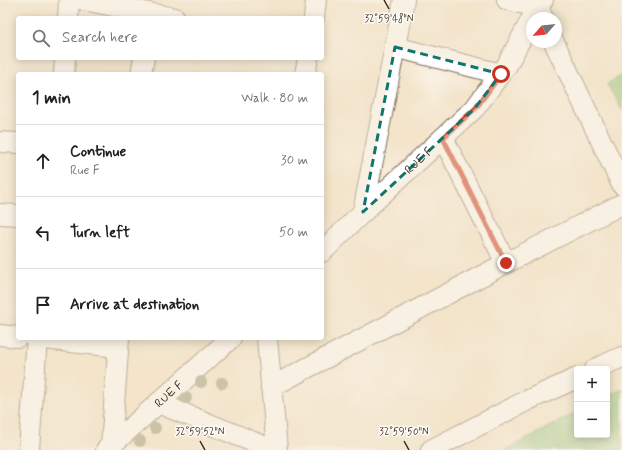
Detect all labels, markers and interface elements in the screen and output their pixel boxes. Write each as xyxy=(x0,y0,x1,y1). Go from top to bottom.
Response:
text: 32°59'48"N xyxy=(365,12,414,26)
north arrow xyxy=(526,12,562,48)
search box xyxy=(16,16,324,60)
icon: search xyxy=(30,27,52,49)
text: Search here xyxy=(62,28,138,48)
route start xyxy=(492,65,510,83)
text: 1 min xyxy=(32,87,71,109)
text: Walk · 80 m xyxy=(241,90,308,107)
text: Continue xyxy=(70,142,126,162)
street label: RUE F xyxy=(402,144,437,178)
icon: ahead xyxy=(32,150,54,172)
text: 30 m xyxy=(281,152,308,169)
text: Rue F xyxy=(70,162,100,179)
icon: left xyxy=(32,222,54,244)
text: Turn left xyxy=(70,223,130,243)
text: 50 m xyxy=(279,224,308,241)
route end xyxy=(497,254,515,272)
icon: arrive xyxy=(32,294,54,316)
text: Arrive at destination xyxy=(70,295,199,315)
map controls xyxy=(574,366,610,438)
button: + xyxy=(574,366,610,402)
street label: RUE F xyxy=(152,378,187,412)
button: − xyxy=(574,402,610,438)
text: 32°59'52"N xyxy=(176,425,225,439)
text: 32°59'50"N xyxy=(379,425,429,439)

